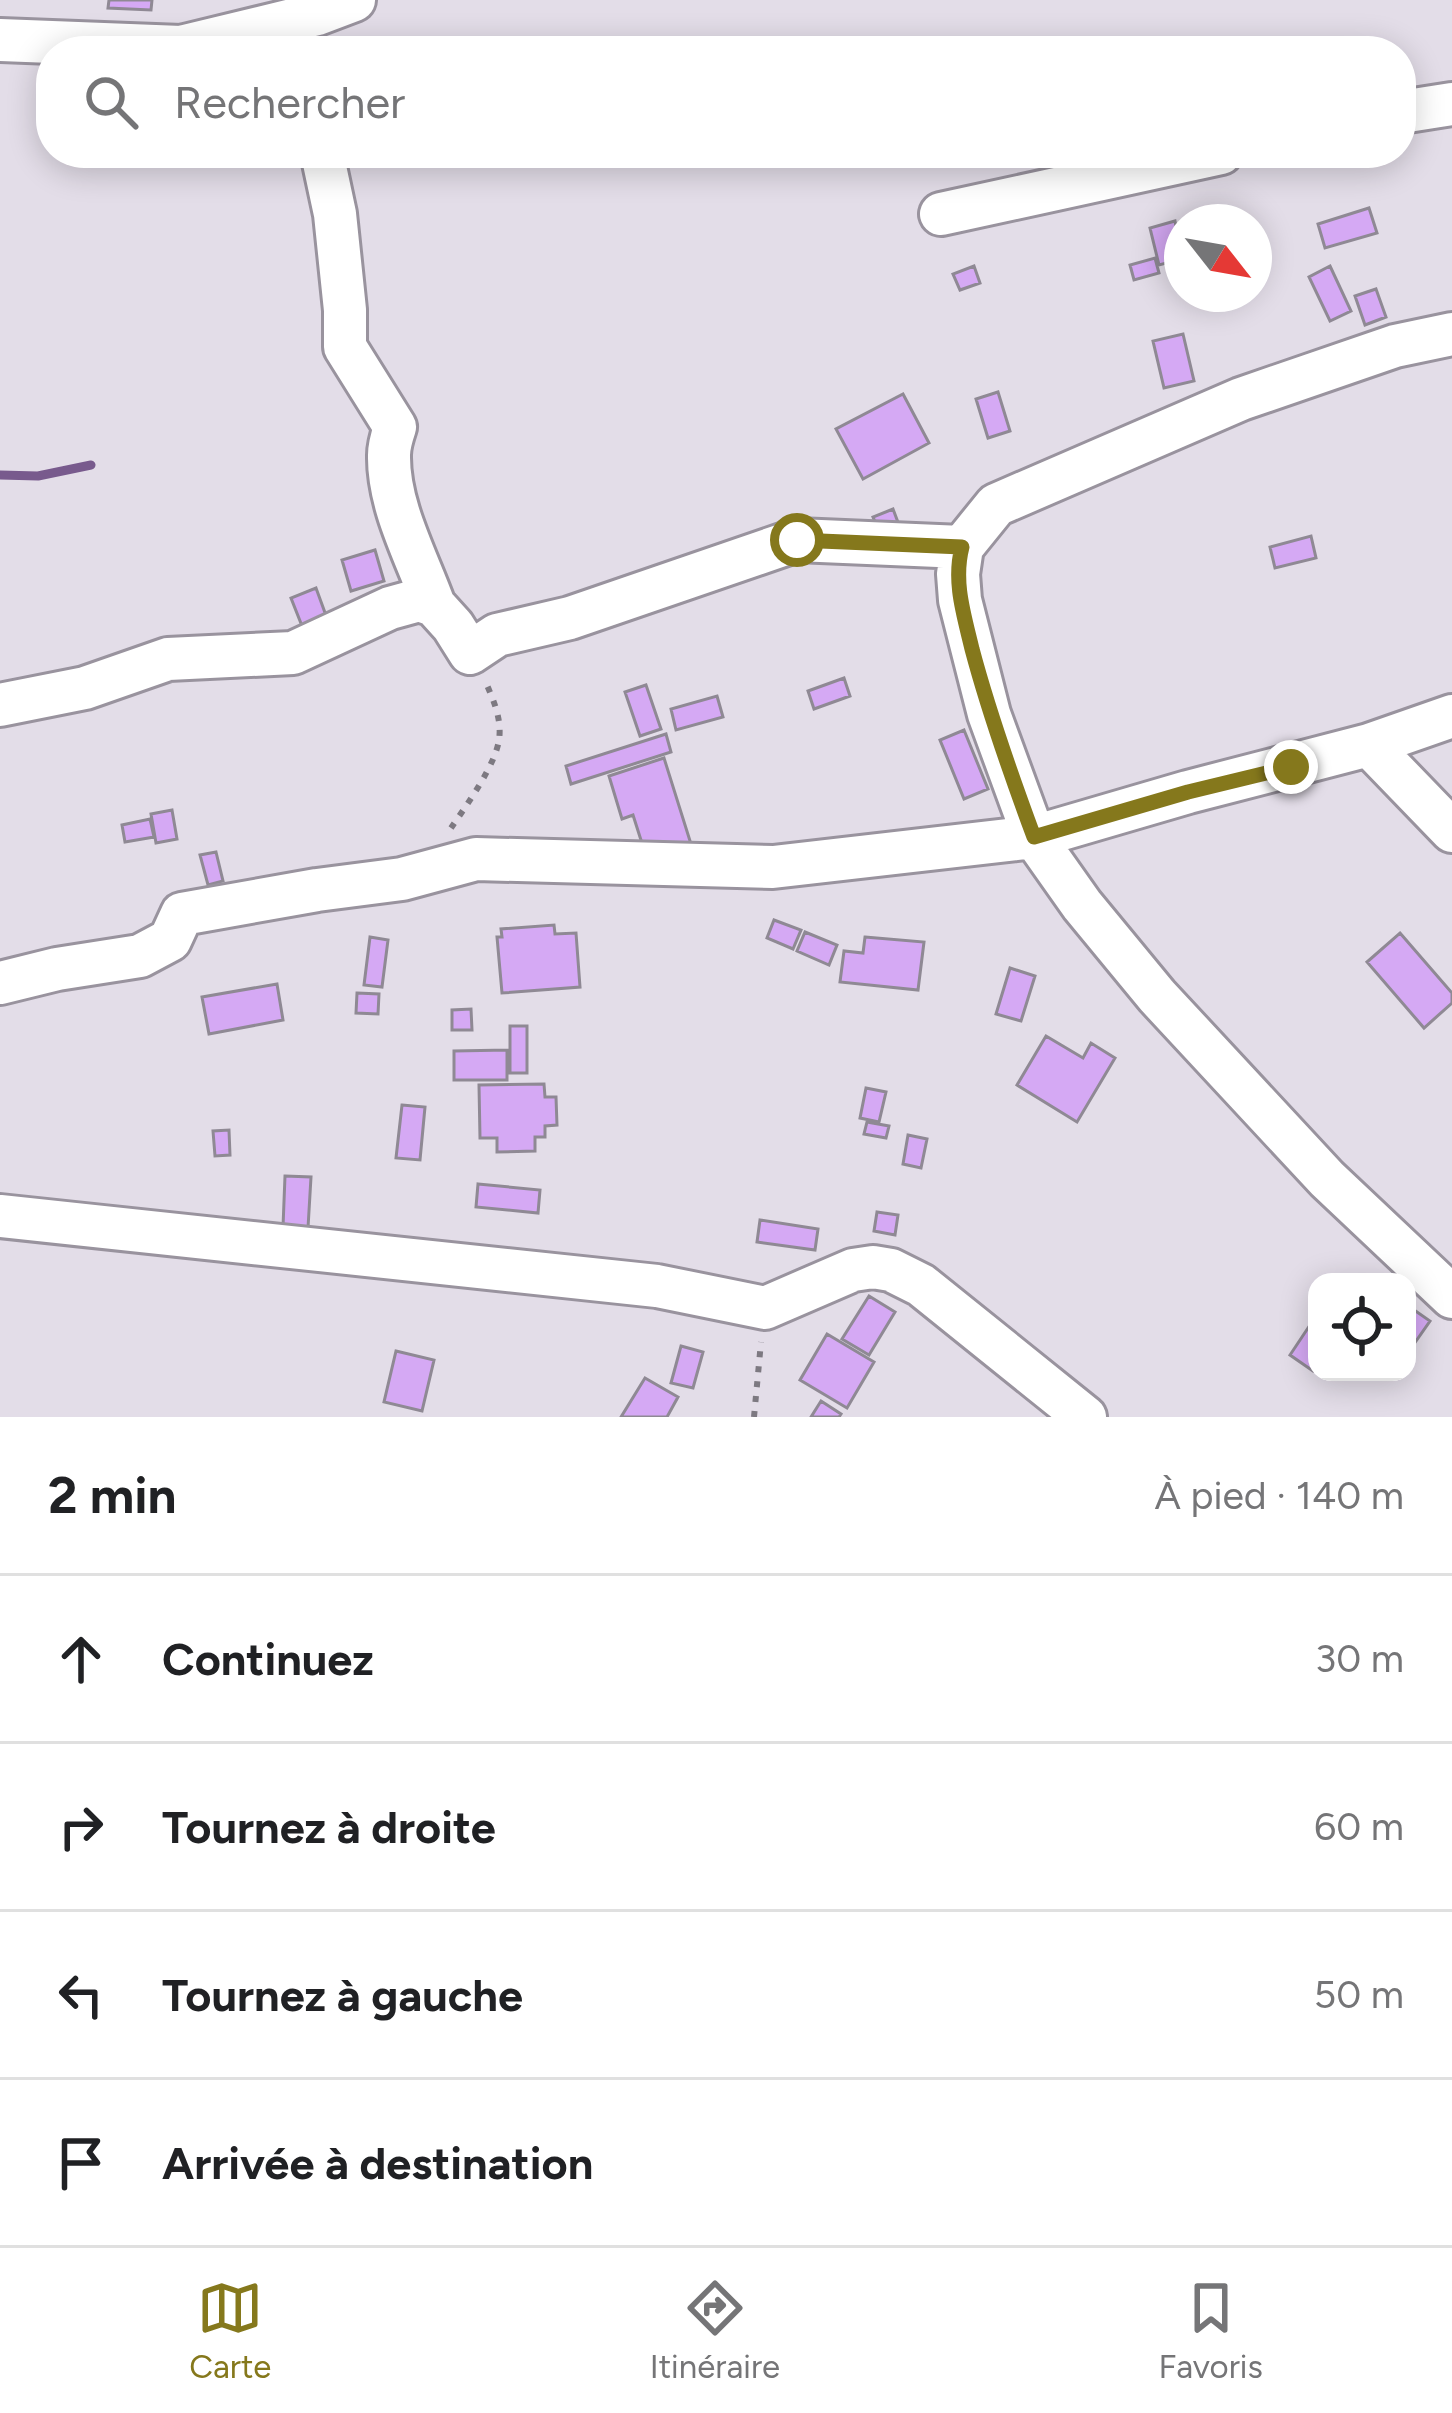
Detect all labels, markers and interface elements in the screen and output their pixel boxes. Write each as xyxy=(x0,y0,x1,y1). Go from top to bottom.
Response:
search box xyxy=(36,36,1416,168)
icon: search xyxy=(78,69,144,135)
text: Rechercher xyxy=(174,75,405,129)
north arrow xyxy=(1164,204,1272,312)
route start xyxy=(770,513,824,567)
route end xyxy=(1264,740,1318,794)
map controls xyxy=(1308,1273,1416,1381)
button: locate xyxy=(1308,1273,1416,1381)
text: 2 min xyxy=(48,1465,176,1526)
text: À pied · 140 m xyxy=(1154,1472,1404,1519)
icon: ahead xyxy=(48,1626,114,1692)
text: Continuez xyxy=(162,1632,374,1686)
text: 30 m xyxy=(1315,1635,1404,1682)
icon: right xyxy=(48,1794,114,1860)
text: Tournez à droite xyxy=(162,1800,496,1854)
text: 60 m xyxy=(1314,1803,1404,1850)
icon: left xyxy=(48,1962,114,2028)
text: Tournez à gauche xyxy=(162,1968,523,2022)
text: 50 m xyxy=(1314,1971,1404,2018)
icon: arrive xyxy=(48,2130,114,2196)
text: Arrivée à destination xyxy=(162,2136,593,2190)
tab: Carte xyxy=(189,2275,271,2386)
tab: Itinéraire xyxy=(650,2275,780,2386)
tab: Favoris xyxy=(1158,2275,1263,2386)

